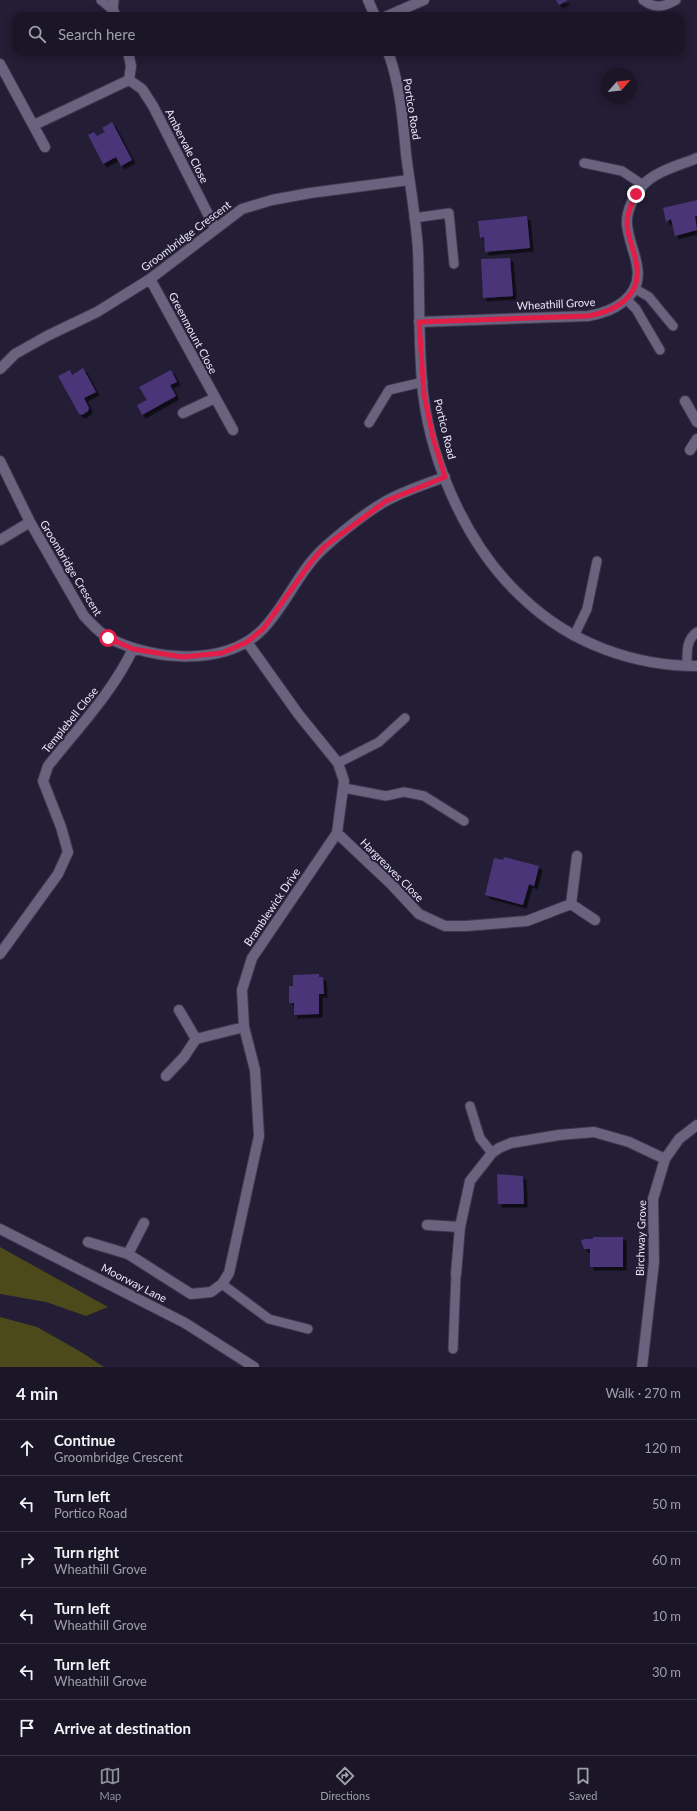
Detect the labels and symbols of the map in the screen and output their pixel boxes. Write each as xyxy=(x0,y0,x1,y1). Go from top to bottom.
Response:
north arrow xyxy=(601,68,637,104)
street label: Portico Road xyxy=(401,77,424,141)
street label: Ambervale Close xyxy=(163,107,212,185)
route end xyxy=(627,185,645,203)
street label: Groombridge Crescent xyxy=(138,198,233,274)
street label: Greenmount Close xyxy=(166,290,221,376)
street label: Wheathill Grove xyxy=(516,295,596,312)
street label: Portico Road xyxy=(432,397,459,461)
street label: Groombridge Crescent xyxy=(38,518,105,618)
route start xyxy=(99,629,117,647)
street label: Templebell Close xyxy=(39,684,100,755)
street label: Hargreaves Close xyxy=(358,835,427,904)
street label: Bramblewick Drive xyxy=(241,865,303,948)
street label: Birchway Grove xyxy=(633,1200,648,1276)
street label: Moorway Lane xyxy=(99,1260,169,1305)

